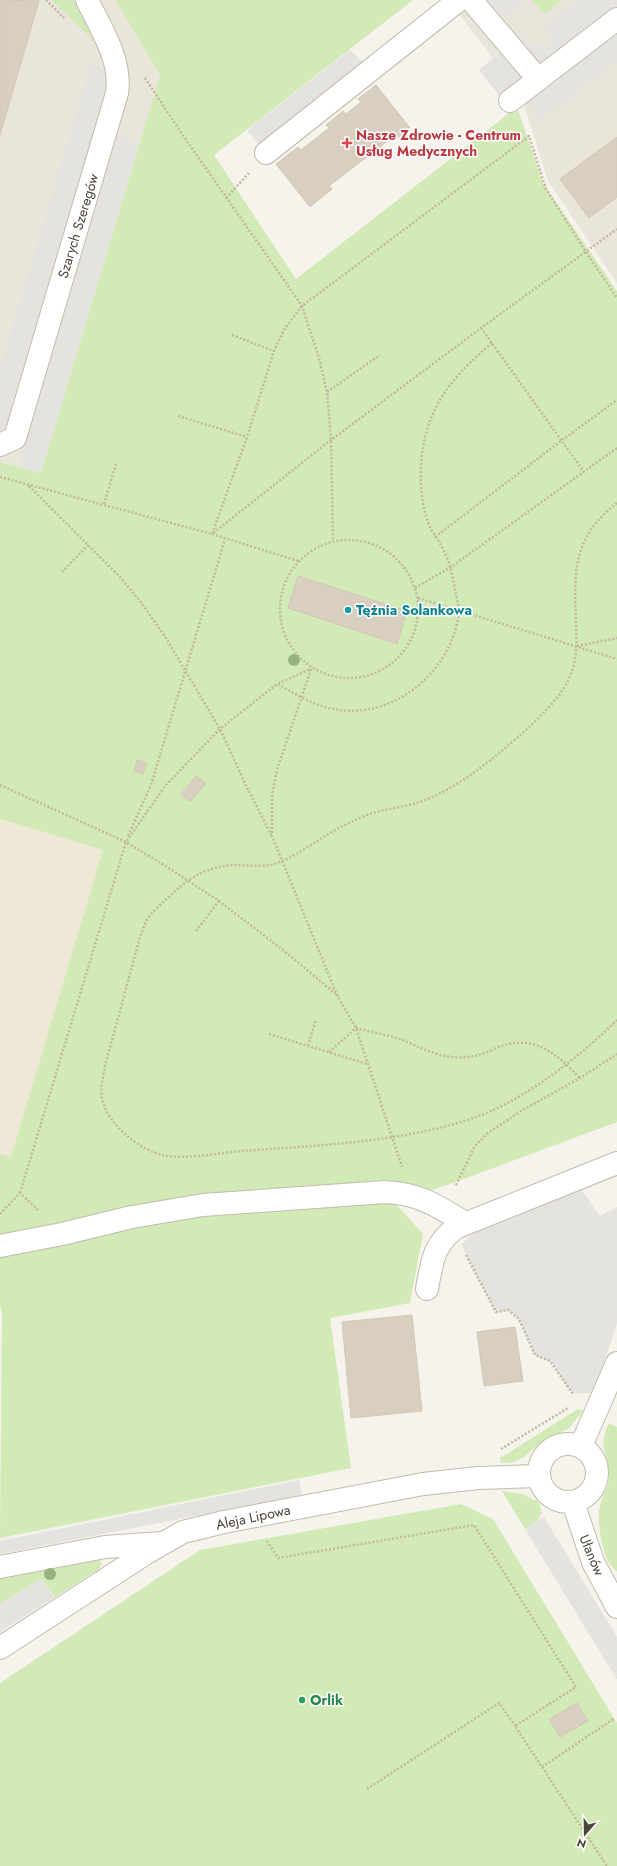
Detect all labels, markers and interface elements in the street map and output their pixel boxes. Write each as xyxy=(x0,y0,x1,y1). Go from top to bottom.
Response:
place label: Nasze Zdrowie - Centrum Usług Medycznych xyxy=(356,125,521,161)
marker: Nasze Zdrowie - Centrum Usług Medycznych xyxy=(341,137,353,149)
street label: Szarych Szeregów xyxy=(53,171,104,281)
place label: Tężnia Solankowa xyxy=(356,600,472,620)
marker: Tężnia Solankowa xyxy=(343,605,353,615)
street label: Aleja Lipowa xyxy=(214,1499,292,1535)
street label: Ułanów xyxy=(574,1531,610,1579)
place label: Orlik xyxy=(310,1690,343,1710)
marker: Orlik xyxy=(297,1695,307,1705)
north arrow xyxy=(565,1814,605,1854)
text: N xyxy=(575,1834,588,1852)

